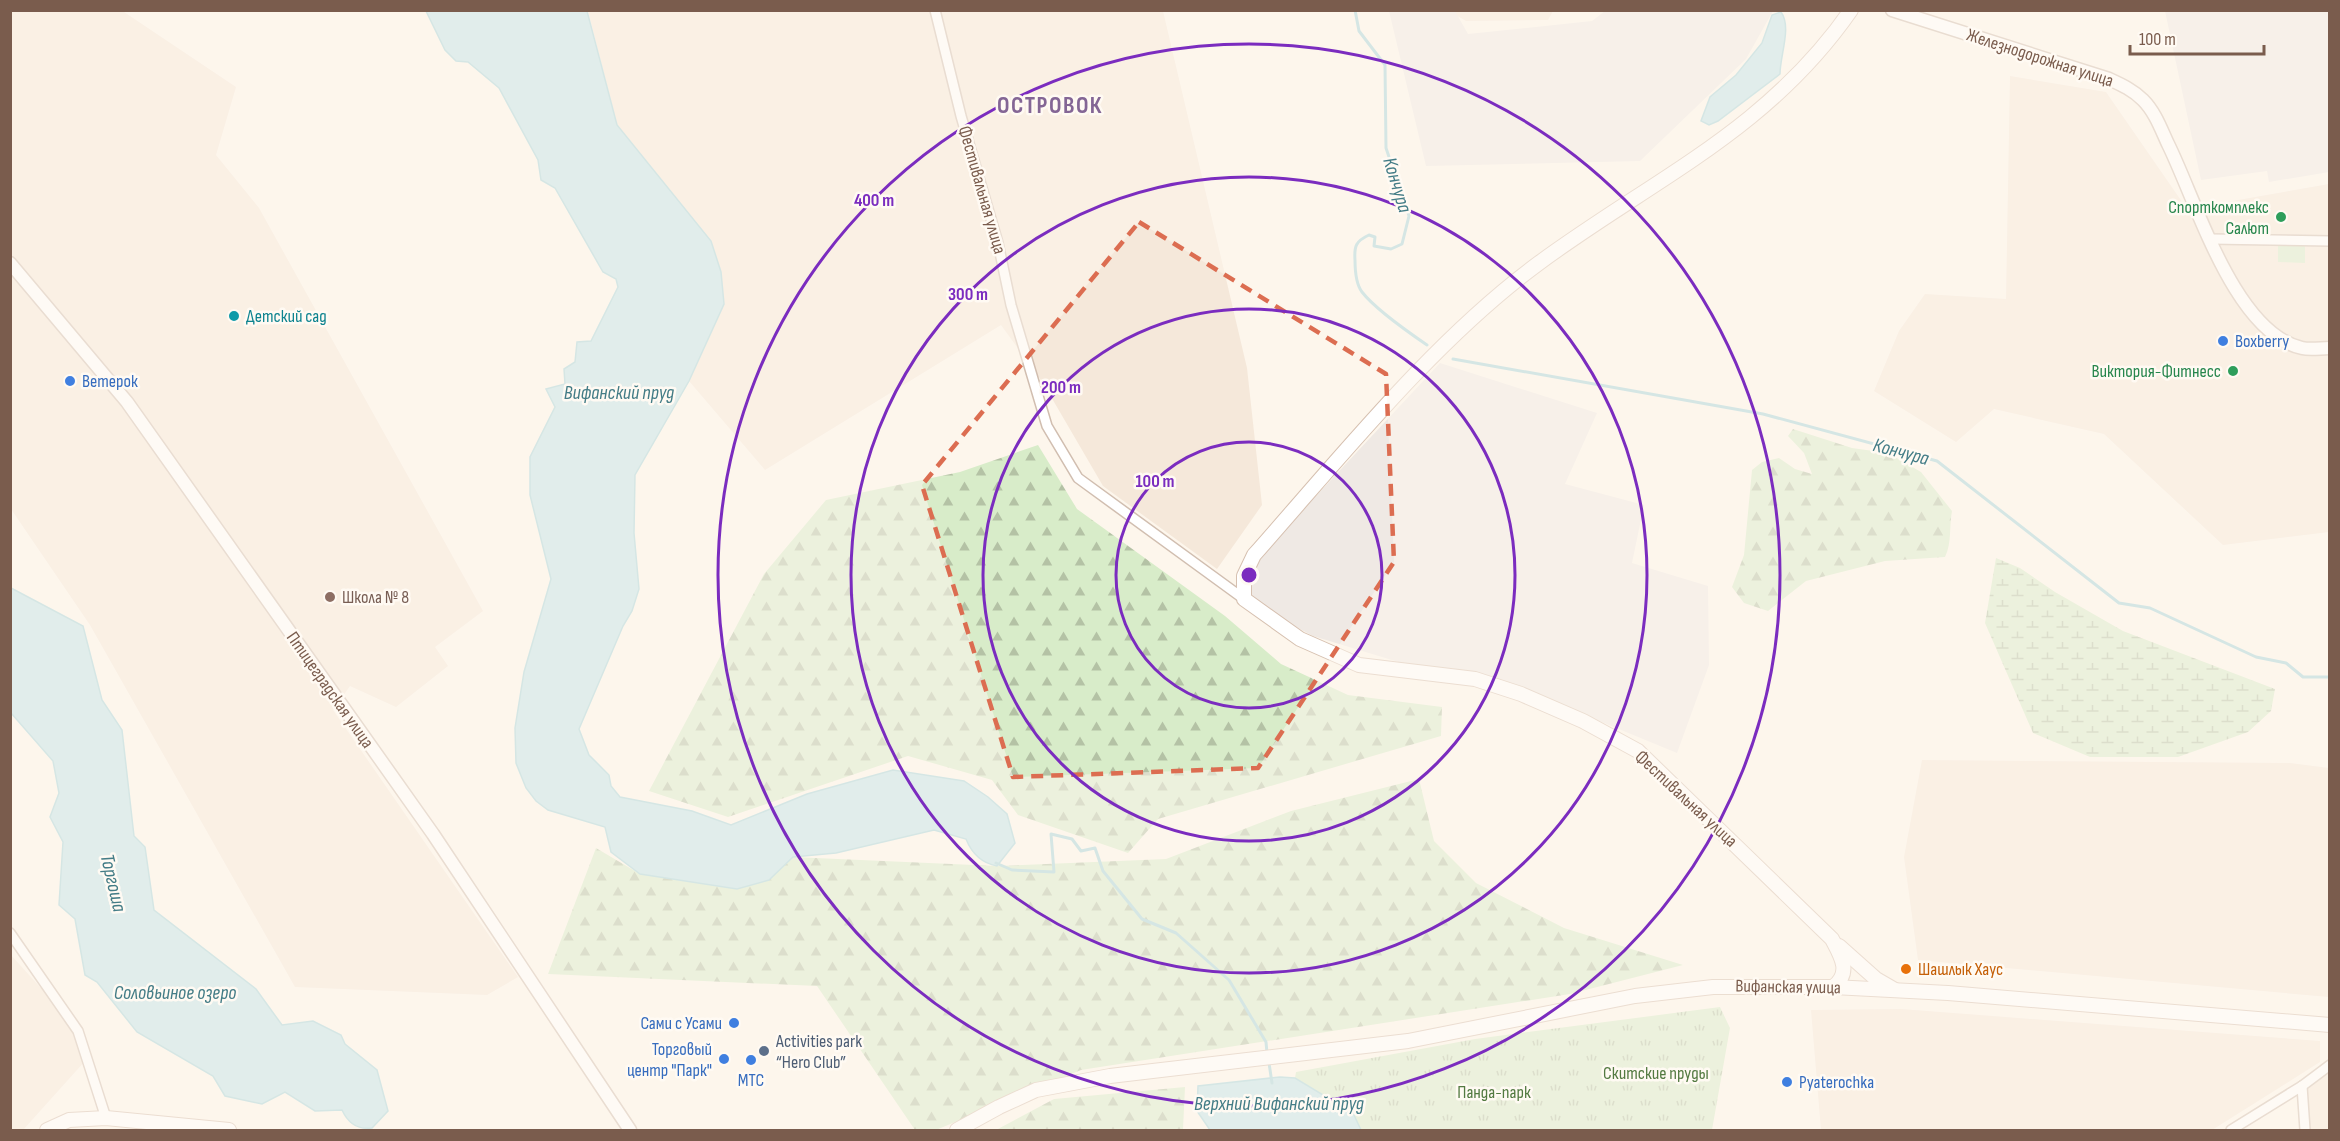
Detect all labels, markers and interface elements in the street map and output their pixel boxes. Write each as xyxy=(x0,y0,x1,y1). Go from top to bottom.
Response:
scale bar xyxy=(2130,18,2264,56)
street label: Железнодорожная улица xyxy=(1964,24,2116,92)
text: 100 m xyxy=(2139,29,2176,50)
district label: ОСТРОВОК xyxy=(997,91,1103,120)
street label: Фестивальная улица xyxy=(954,124,1010,256)
water label: Кончура xyxy=(1377,154,1417,216)
text: 400 m xyxy=(854,190,894,211)
place label: Спорткомплекс Салют xyxy=(2168,197,2269,239)
marker: Спорткомплекс Салют xyxy=(2274,210,2288,224)
text: 300 m xyxy=(948,284,988,305)
place label: Детский сад xyxy=(246,306,327,327)
marker: Детский сад xyxy=(227,309,241,323)
place label: Boxberry xyxy=(2235,331,2289,352)
marker: Boxberry xyxy=(2216,334,2230,348)
place label: Виктория-Фитнесс xyxy=(2091,361,2221,382)
marker: Виктория-Фитнесс xyxy=(2226,364,2240,378)
place label: Ветерок xyxy=(82,371,138,392)
marker: Ветерок xyxy=(63,374,77,388)
text: 200 m xyxy=(1041,377,1081,398)
water label: Вифанский пруд xyxy=(564,381,674,405)
water label: Кончура xyxy=(1871,433,1931,471)
text: 100 m xyxy=(1136,471,1175,492)
centre of rings xyxy=(1239,565,1259,585)
place label: Школа № 8 xyxy=(342,587,409,608)
marker: Школа № 8 xyxy=(323,590,337,604)
street label: Птицеградская улица xyxy=(282,628,378,752)
street label: Фестивальная улица xyxy=(1631,746,1741,852)
water label: Торгоша xyxy=(95,852,131,914)
place label: Шашлык Хаус xyxy=(1918,959,2003,980)
marker: Шашлык Хаус xyxy=(1899,962,1913,976)
street label: Вифанская улица xyxy=(1735,976,1841,998)
water label: Соловьиное озеро xyxy=(114,981,236,1005)
place label: Сами с Усами xyxy=(640,1013,722,1034)
marker: Сами с Усами xyxy=(727,1016,741,1030)
place label: Activities park “Hero Club” xyxy=(775,1031,862,1073)
place label: Торговый центр "Парк" xyxy=(627,1039,712,1081)
marker: Activities park “Hero Club” xyxy=(757,1044,771,1058)
marker: Торговый центр "Парк" xyxy=(717,1052,731,1066)
marker: МТС xyxy=(744,1053,758,1067)
park label: Скитские пруды xyxy=(1603,1063,1709,1084)
place label: МТС xyxy=(738,1070,764,1091)
place label: Pyaterochka xyxy=(1799,1072,1874,1093)
marker: Pyaterochka xyxy=(1780,1075,1794,1089)
park label: Панда-парк xyxy=(1457,1082,1531,1103)
water label: Верхний Вифанский пруд xyxy=(1194,1092,1364,1116)

